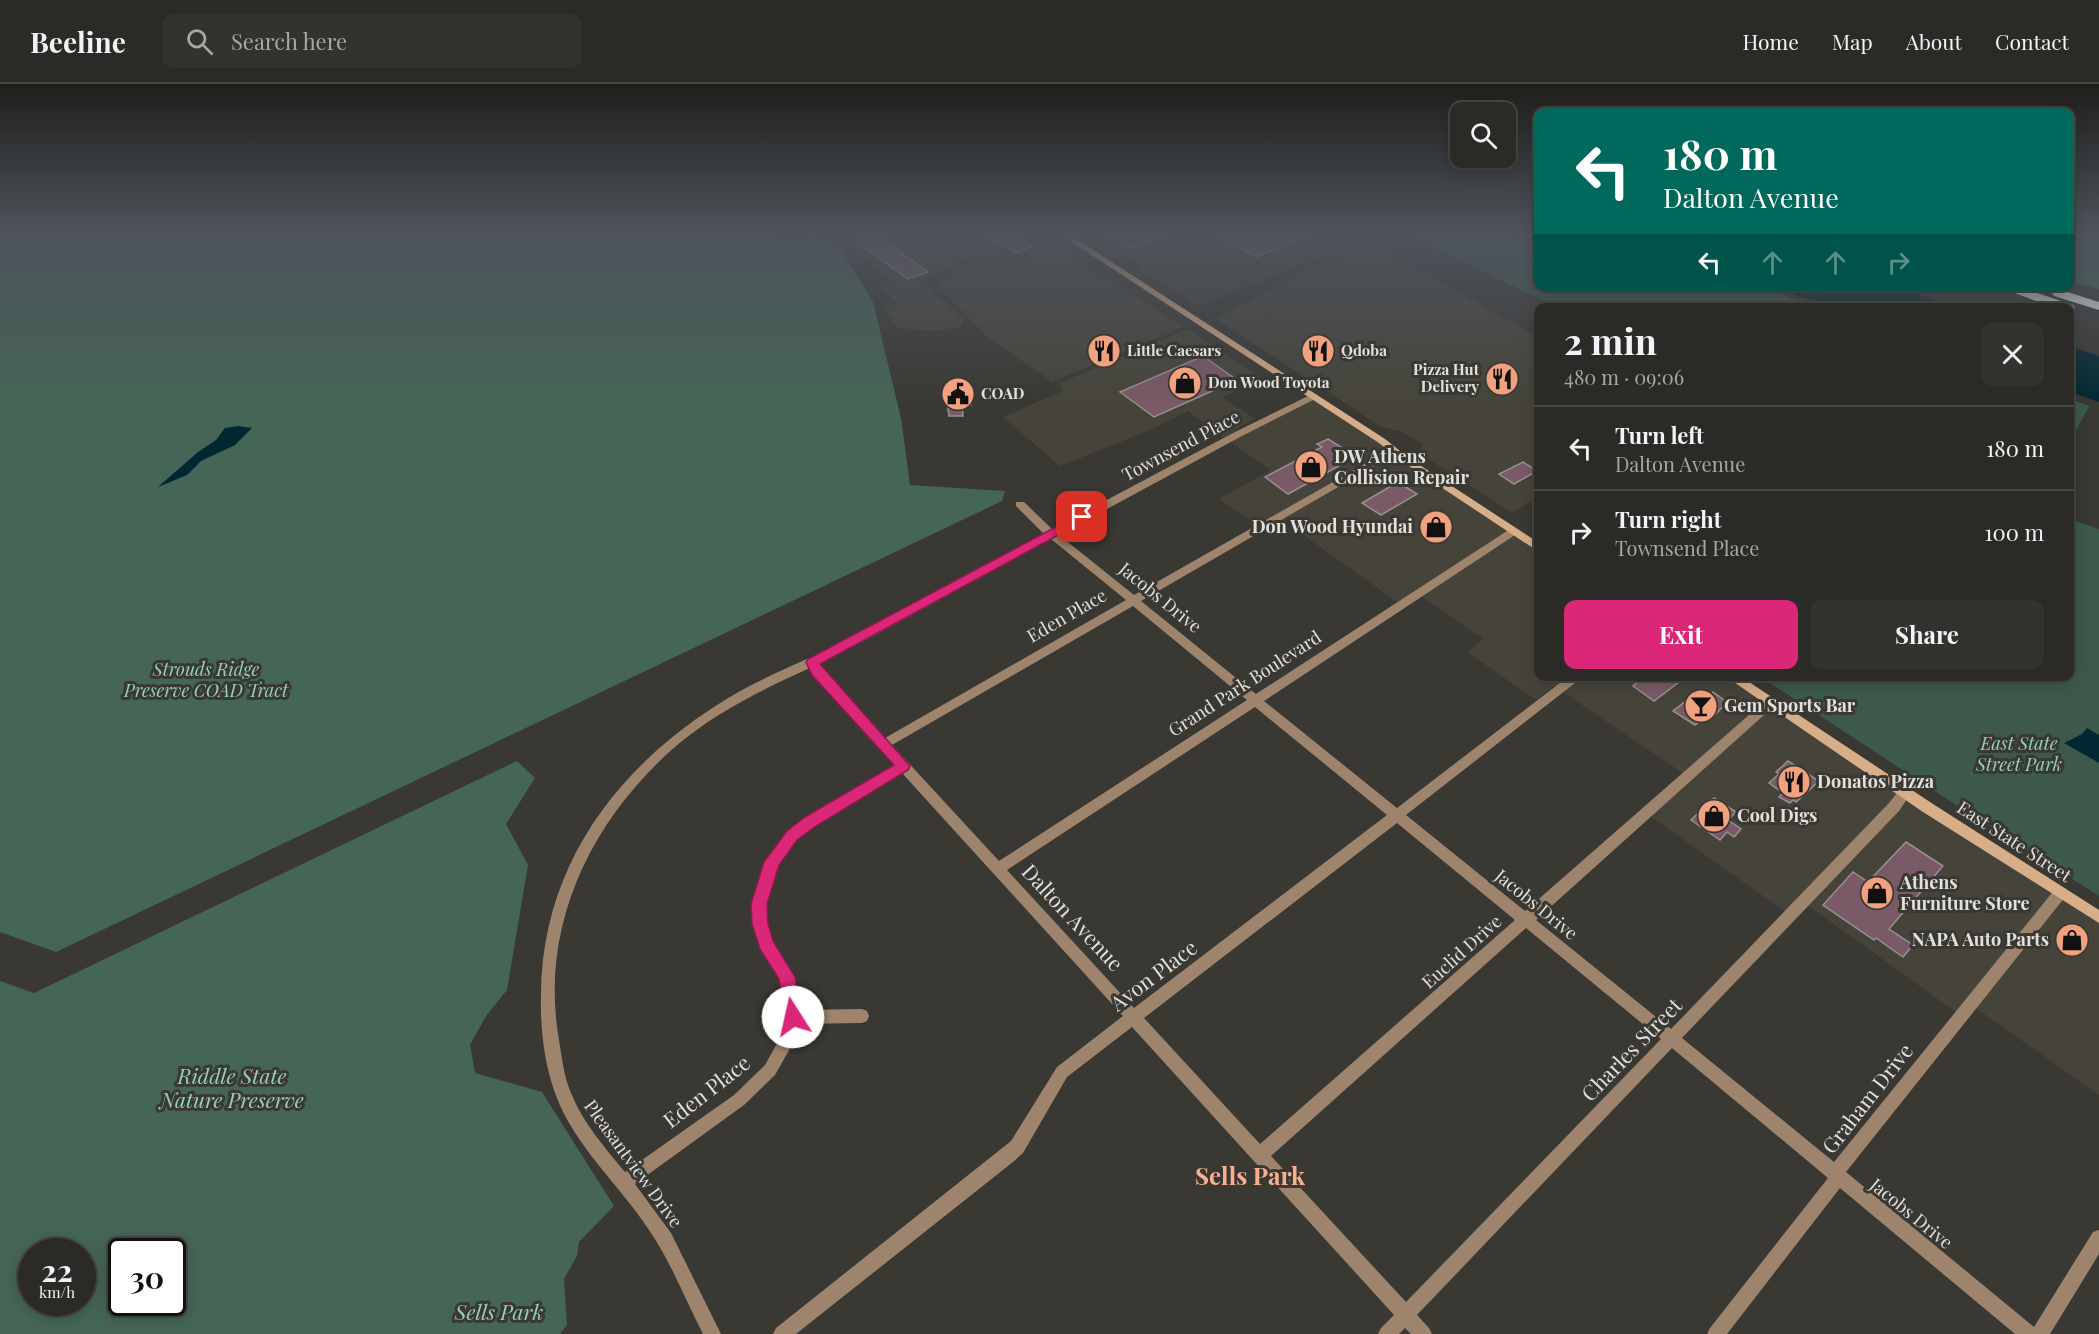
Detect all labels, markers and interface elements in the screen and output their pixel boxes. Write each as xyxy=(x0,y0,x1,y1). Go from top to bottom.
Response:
search box xyxy=(162,14,582,68)
text: Beeline xyxy=(30,23,126,60)
icon: search xyxy=(183,25,216,58)
text: Search here xyxy=(231,26,347,56)
text: Home xyxy=(1743,27,1799,55)
text: Map xyxy=(1832,27,1873,55)
text: About xyxy=(1906,27,1962,55)
text: Contact xyxy=(1995,27,2069,55)
map controls xyxy=(1450,102,1516,168)
button: search xyxy=(1450,102,1516,168)
text: 180 m xyxy=(1663,125,1778,181)
icon: left xyxy=(1564,132,1642,210)
text: Dalton Avenue xyxy=(1663,179,1839,215)
icon: left xyxy=(1693,246,1726,279)
icon: ahead xyxy=(1756,246,1789,279)
icon: ahead xyxy=(1819,246,1852,279)
icon: right xyxy=(1882,246,1915,279)
text: 2 min xyxy=(1564,316,1657,364)
button: close xyxy=(1981,323,2044,386)
restaurant icon: Little Caesars xyxy=(1086,333,1122,369)
restaurant icon: Qdoba xyxy=(1300,333,1336,369)
place label: Little Caesars xyxy=(1127,340,1221,360)
place label: Qdoba xyxy=(1341,340,1387,360)
place label: Pizza Hut Delivery xyxy=(1413,359,1480,396)
restaurant icon: Pizza Hut Delivery xyxy=(1484,361,1520,397)
text: 480 m · 09:06 xyxy=(1564,363,1684,390)
shop icon: Don Wood Toyota xyxy=(1167,365,1203,401)
place label: Don Wood Toyota xyxy=(1208,372,1330,392)
public building icon: COAD xyxy=(940,376,976,412)
place label: COAD xyxy=(981,383,1024,403)
street label: Townsend Place xyxy=(1118,404,1244,486)
text: Turn left xyxy=(1615,420,1704,450)
icon: left xyxy=(1564,432,1597,465)
text: 180 m xyxy=(1986,433,2044,463)
place label: DW Athens Collision Repair xyxy=(1334,444,1469,489)
shop icon: DW Athens Collision Repair xyxy=(1293,449,1329,485)
text: Dalton Avenue xyxy=(1615,450,1745,477)
pin xyxy=(1056,491,1107,542)
icon: arrive xyxy=(1065,500,1098,533)
text: Turn right xyxy=(1615,504,1721,534)
shop icon: Don Wood Hyundai xyxy=(1418,509,1454,545)
place label: Don Wood Hyundai xyxy=(1252,514,1413,538)
icon: right xyxy=(1564,516,1597,549)
text: 100 m xyxy=(1984,517,2044,547)
text: Townsend Place xyxy=(1615,534,1759,561)
street label: Jacobs Drive xyxy=(1114,556,1207,638)
street label: Eden Place xyxy=(1022,583,1111,648)
button: Exit xyxy=(1564,600,1798,669)
button: Share xyxy=(1810,600,2044,669)
street label: Grand Park Boulevard xyxy=(1163,624,1326,742)
park label: Strouds Ridge Preserve COAD Tract xyxy=(123,657,289,702)
bar icon: Gem Sports Bar xyxy=(1683,688,1719,724)
place label: Gem Sports Bar xyxy=(1724,693,1856,717)
park label: East State Street Park xyxy=(1975,731,2062,776)
restaurant icon: Donatos Pizza xyxy=(1776,764,1812,800)
place label: Donatos Pizza xyxy=(1817,769,1935,793)
street label: East State Street xyxy=(1953,795,2077,887)
shop icon: Cool Digs xyxy=(1696,798,1732,834)
place label: Cool Digs xyxy=(1737,803,1817,827)
street label: Dalton Avenue xyxy=(1017,857,1130,976)
street label: Jacobs Drive xyxy=(1490,863,1583,945)
place label: Athens Furniture Store xyxy=(1899,870,2030,915)
shop icon: Athens Furniture Store xyxy=(1859,875,1895,911)
street label: Euclid Drive xyxy=(1416,909,1506,993)
shop icon: NAPA Auto Parts xyxy=(2054,922,2090,958)
place label: NAPA Auto Parts xyxy=(1912,927,2049,951)
street label: Avon Place xyxy=(1103,933,1202,1017)
position arrow xyxy=(761,985,825,1049)
street label: Charles Street xyxy=(1574,990,1687,1106)
street label: Graham Drive xyxy=(1815,1037,1918,1159)
street label: Eden Place xyxy=(657,1048,755,1133)
park label: Riddle State Nature Preserve xyxy=(158,1061,304,1113)
street label: Pleasantview Drive xyxy=(579,1095,688,1232)
district label: Sells Park xyxy=(1195,1159,1306,1191)
street label: Jacobs Drive xyxy=(1865,1172,1958,1254)
speed limit sign: 30 xyxy=(108,1238,186,1316)
text: 22 xyxy=(41,1250,73,1290)
text: km/h xyxy=(39,1282,75,1302)
park label: Sells Park xyxy=(454,1297,543,1325)

